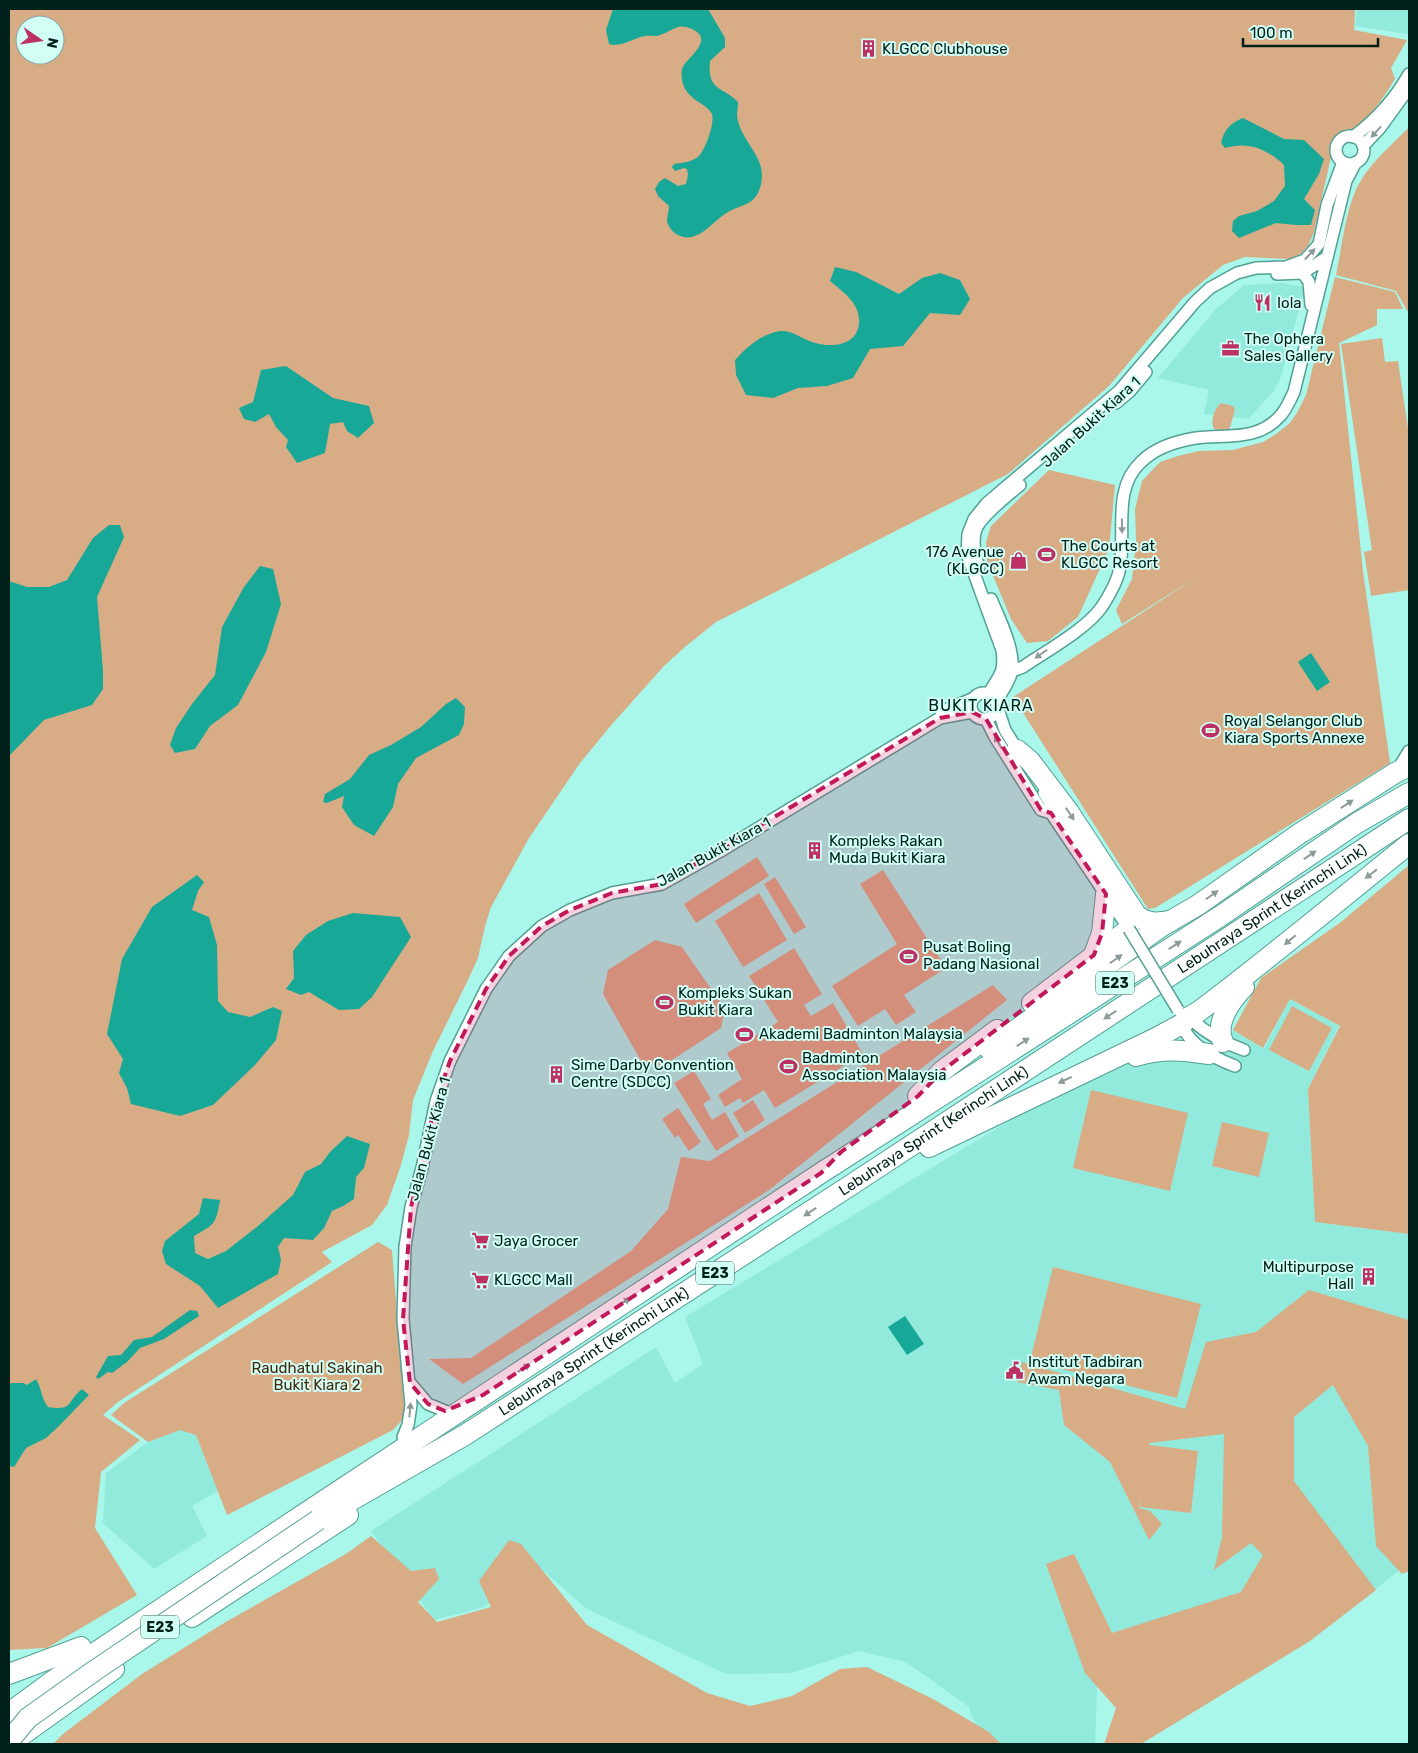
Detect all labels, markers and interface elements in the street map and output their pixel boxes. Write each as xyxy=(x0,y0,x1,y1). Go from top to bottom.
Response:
north arrow xyxy=(15,15,65,65)
scale bar xyxy=(1243,15,1378,47)
text: 100 m xyxy=(1250,24,1292,42)
text: N xyxy=(43,36,62,50)
building icon: KLGCC Clubhouse xyxy=(858,39,878,59)
place label: KLGCC Clubhouse xyxy=(882,40,1008,58)
one-way arrow xyxy=(1371,125,1382,138)
one-way arrow xyxy=(1304,248,1316,260)
restaurant icon: Iola xyxy=(1253,293,1273,313)
place label: Iola xyxy=(1277,294,1302,312)
place label: The Ophera Sales Gallery xyxy=(1244,330,1333,365)
office icon: The Ophera Sales Gallery xyxy=(1220,338,1240,358)
street label: Jalan Bukit Kiara 1 xyxy=(1038,373,1144,471)
one-way arrow xyxy=(1118,518,1126,534)
place label: The Courts at KLGCC Resort xyxy=(1061,537,1158,572)
place label: 176 Avenue (KLGCC) xyxy=(925,543,1004,578)
sports icon: The Courts at KLGCC Resort xyxy=(1037,545,1057,565)
shop icon: 176 Avenue (KLGCC) xyxy=(1008,551,1028,571)
one-way arrow xyxy=(1035,649,1048,659)
district label: BUKIT KIARA xyxy=(928,696,1034,715)
place label: Royal Selangor Club Kiara Sports Annexe xyxy=(1224,712,1365,747)
sports icon: Royal Selangor Club Kiara Sports Annexe xyxy=(1200,720,1220,740)
one-way arrow xyxy=(994,735,1003,748)
one-way arrow xyxy=(1340,799,1353,808)
one-way arrow xyxy=(1065,807,1075,821)
street label: Jalan Bukit Kiara 1 xyxy=(654,813,774,891)
place label: Kompleks Rakan Muda Bukit Kiara xyxy=(829,832,946,867)
building icon: Kompleks Rakan Muda Bukit Kiara xyxy=(805,840,825,860)
street label: Lebuhraya Sprint (Kerinchi Link) xyxy=(1174,840,1370,977)
one-way arrow xyxy=(1303,850,1317,860)
one-way arrow xyxy=(1365,869,1378,880)
one-way arrow xyxy=(1206,890,1219,900)
one-way arrow xyxy=(1283,935,1296,946)
place label: Pusat Boling Padang Nasional xyxy=(923,938,1039,973)
one-way arrow xyxy=(1168,940,1181,950)
sports icon: Pusat Boling Padang Nasional xyxy=(899,946,919,966)
one-way arrow xyxy=(1110,954,1123,964)
road number: E23 xyxy=(1096,971,1134,994)
place label: Kompleks Sukan Bukit Kiara xyxy=(678,984,792,1019)
sports icon: Kompleks Sukan Bukit Kiara xyxy=(654,992,674,1012)
one-way arrow xyxy=(1104,1010,1117,1020)
sports icon: Akademi Badminton Malaysia xyxy=(735,1024,755,1044)
place label: Akademi Badminton Malaysia xyxy=(759,1025,963,1043)
one-way arrow xyxy=(1017,1038,1030,1047)
place label: Badminton Association Malaysia xyxy=(802,1049,947,1084)
place label: Sime Darby Convention Centre (SDCC) xyxy=(571,1056,734,1091)
sports icon: Badminton Association Malaysia xyxy=(778,1057,798,1077)
street label: Lebuhraya Sprint (Kerinchi Link) xyxy=(835,1062,1031,1200)
building icon: Sime Darby Convention Centre (SDCC) xyxy=(547,1064,567,1084)
street label: Jalan Bukit Kiara 1 xyxy=(404,1075,454,1203)
one-way arrow xyxy=(1058,1077,1072,1085)
one-way arrow xyxy=(803,1207,817,1216)
supermarket icon: Jaya Grocer xyxy=(470,1231,490,1251)
place label: Jaya Grocer xyxy=(494,1232,579,1250)
place label: Multipurpose Hall xyxy=(1263,1258,1354,1293)
road number: E23 xyxy=(696,1262,734,1284)
building icon: Multipurpose Hall xyxy=(1358,1266,1378,1286)
supermarket icon: KLGCC Mall xyxy=(470,1270,490,1290)
place label: KLGCC Mall xyxy=(494,1271,573,1289)
street label: Lebuhraya Sprint (Kerinchi Link) xyxy=(495,1284,692,1420)
one-way arrow xyxy=(617,1297,631,1307)
place label: Institut Tadbiran Awam Negara xyxy=(1028,1353,1142,1388)
park label: Raudhatul Sakinah Bukit Kiara 2 xyxy=(251,1359,383,1394)
public building icon: Institut Tadbiran Awam Negara xyxy=(1004,1361,1024,1381)
one-way arrow xyxy=(517,1363,531,1373)
one-way arrow xyxy=(407,1402,415,1418)
road number: E23 xyxy=(141,1615,179,1638)

